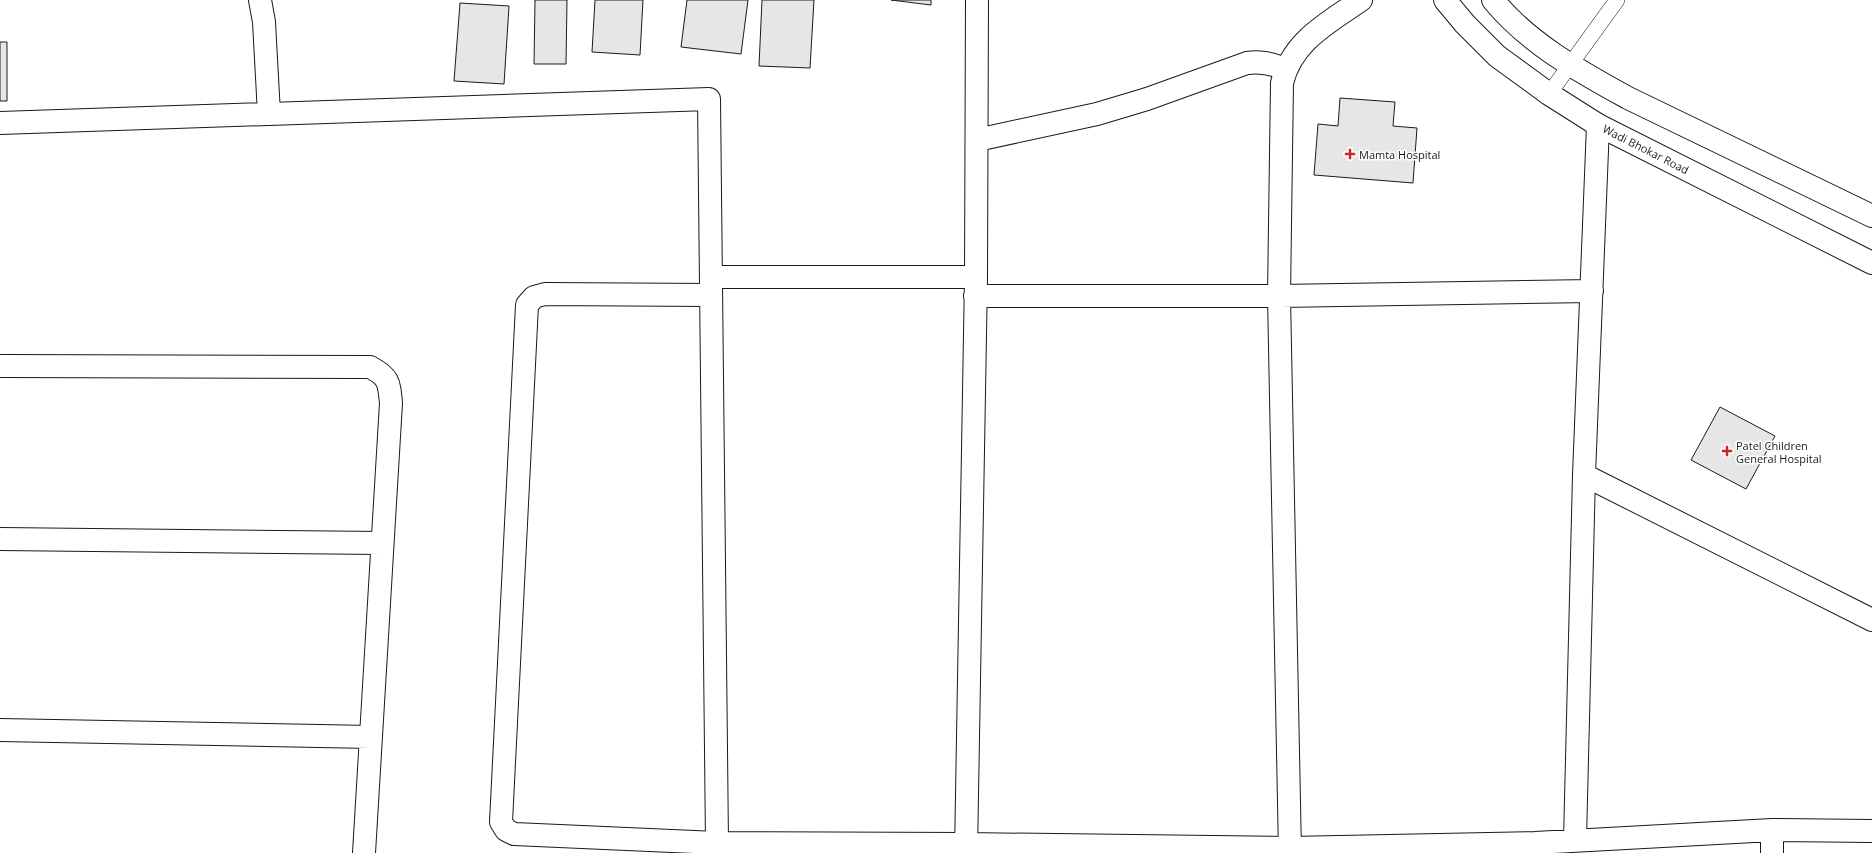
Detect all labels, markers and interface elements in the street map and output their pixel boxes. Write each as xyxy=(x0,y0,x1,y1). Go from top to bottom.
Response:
street label: Wadi Bhokar Road xyxy=(1600,121,1692,177)
place label: Mamta Hospital xyxy=(1359,147,1440,162)
marker: Mamta Hospital xyxy=(1344,148,1356,160)
place label: Patel Children General Hospital xyxy=(1736,438,1822,466)
marker: Patel Children General Hospital xyxy=(1721,445,1733,457)

